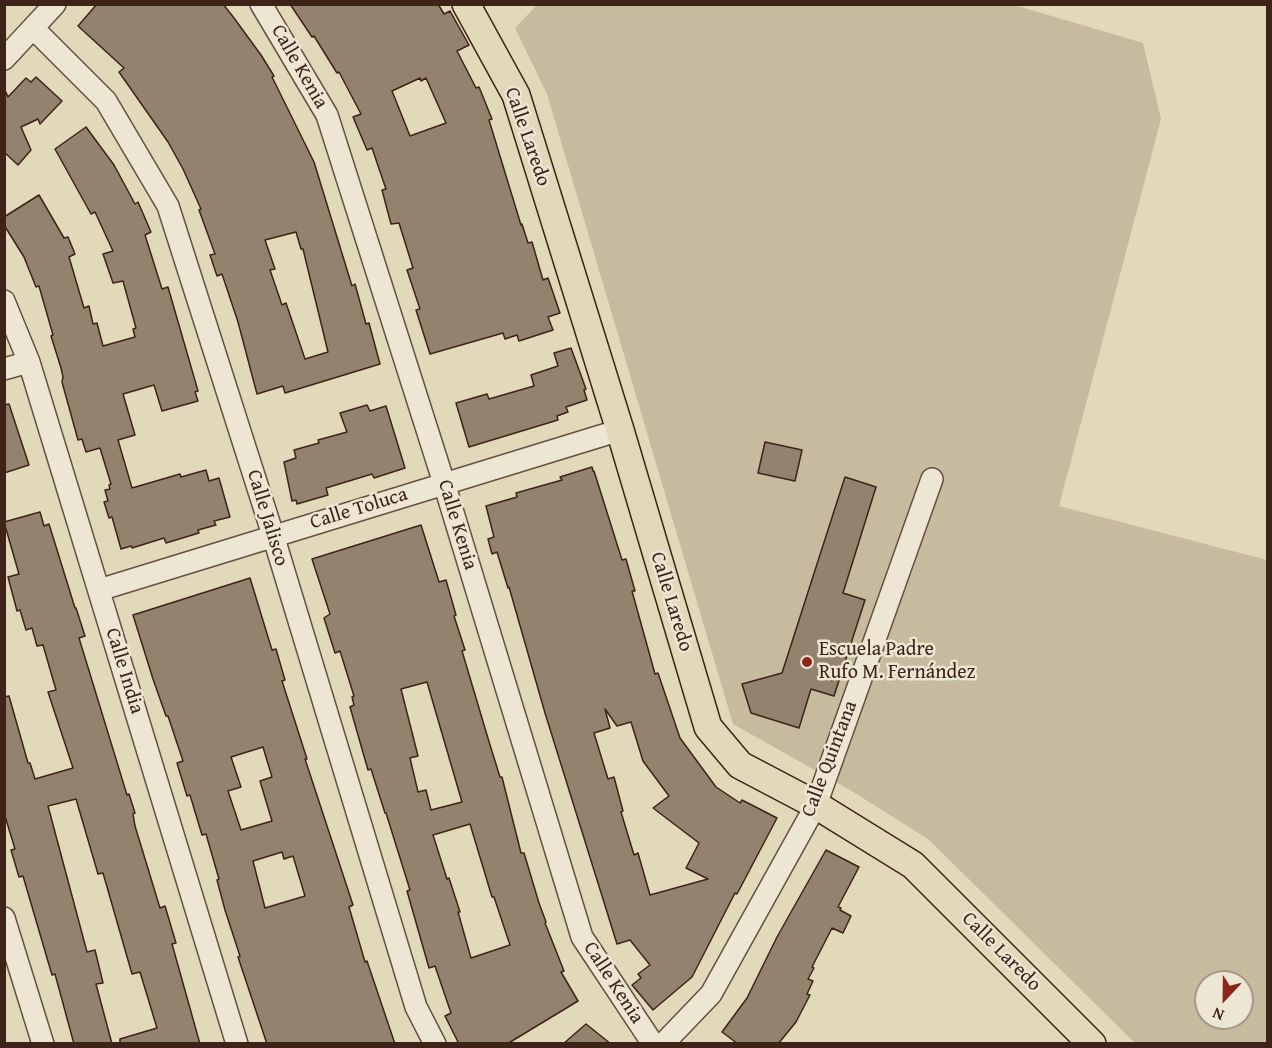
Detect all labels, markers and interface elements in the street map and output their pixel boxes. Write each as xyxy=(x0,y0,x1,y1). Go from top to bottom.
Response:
street label: Calle Kenia xyxy=(265,21,333,113)
street label: Calle Laredo xyxy=(499,85,555,189)
street label: Calle Jalisco xyxy=(241,467,293,569)
street label: Calle Kenia xyxy=(432,477,482,573)
street label: Calle Toluca xyxy=(307,483,411,535)
street label: Calle Laredo xyxy=(645,549,697,655)
street label: Calle India xyxy=(100,625,148,717)
place label: Escuela Padre Rufo M. Fernández xyxy=(819,638,975,685)
marker: Escuela Padre Rufo M. Fernández xyxy=(800,655,814,669)
street label: Calle Quintana xyxy=(797,698,863,820)
street label: Calle Laredo xyxy=(956,907,1046,997)
street label: Calle Kenia xyxy=(578,938,648,1028)
north arrow xyxy=(1194,970,1254,1030)
text: N xyxy=(1209,1002,1227,1028)

